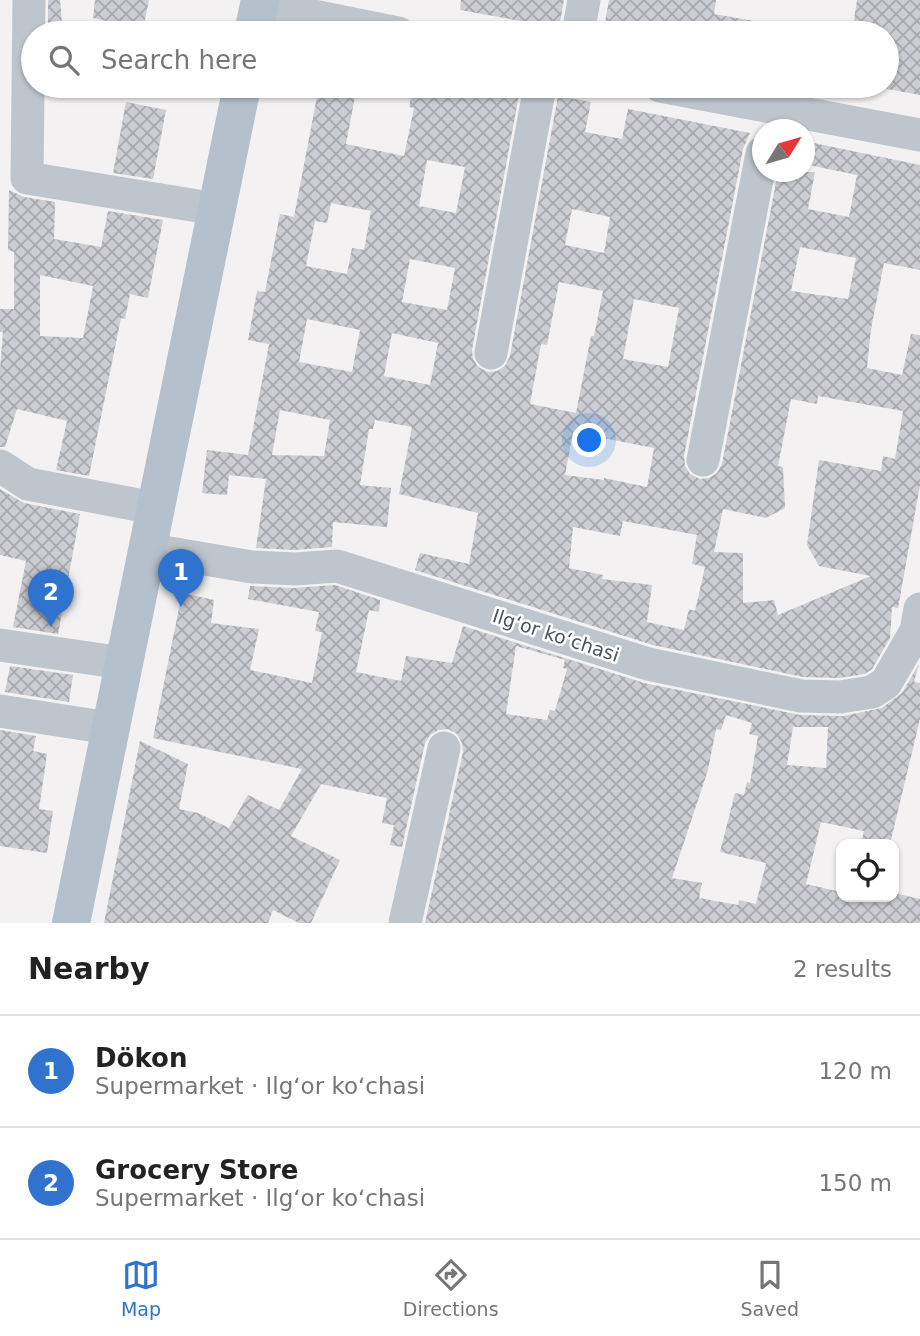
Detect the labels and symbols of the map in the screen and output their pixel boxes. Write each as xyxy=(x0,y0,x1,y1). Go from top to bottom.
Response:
north arrow xyxy=(752,119,815,182)
your location xyxy=(572,423,606,457)
pin: 1 xyxy=(158,549,204,607)
pin: 2 xyxy=(28,569,74,627)
street label: Ilgʻor koʻchasi xyxy=(490,604,622,666)

